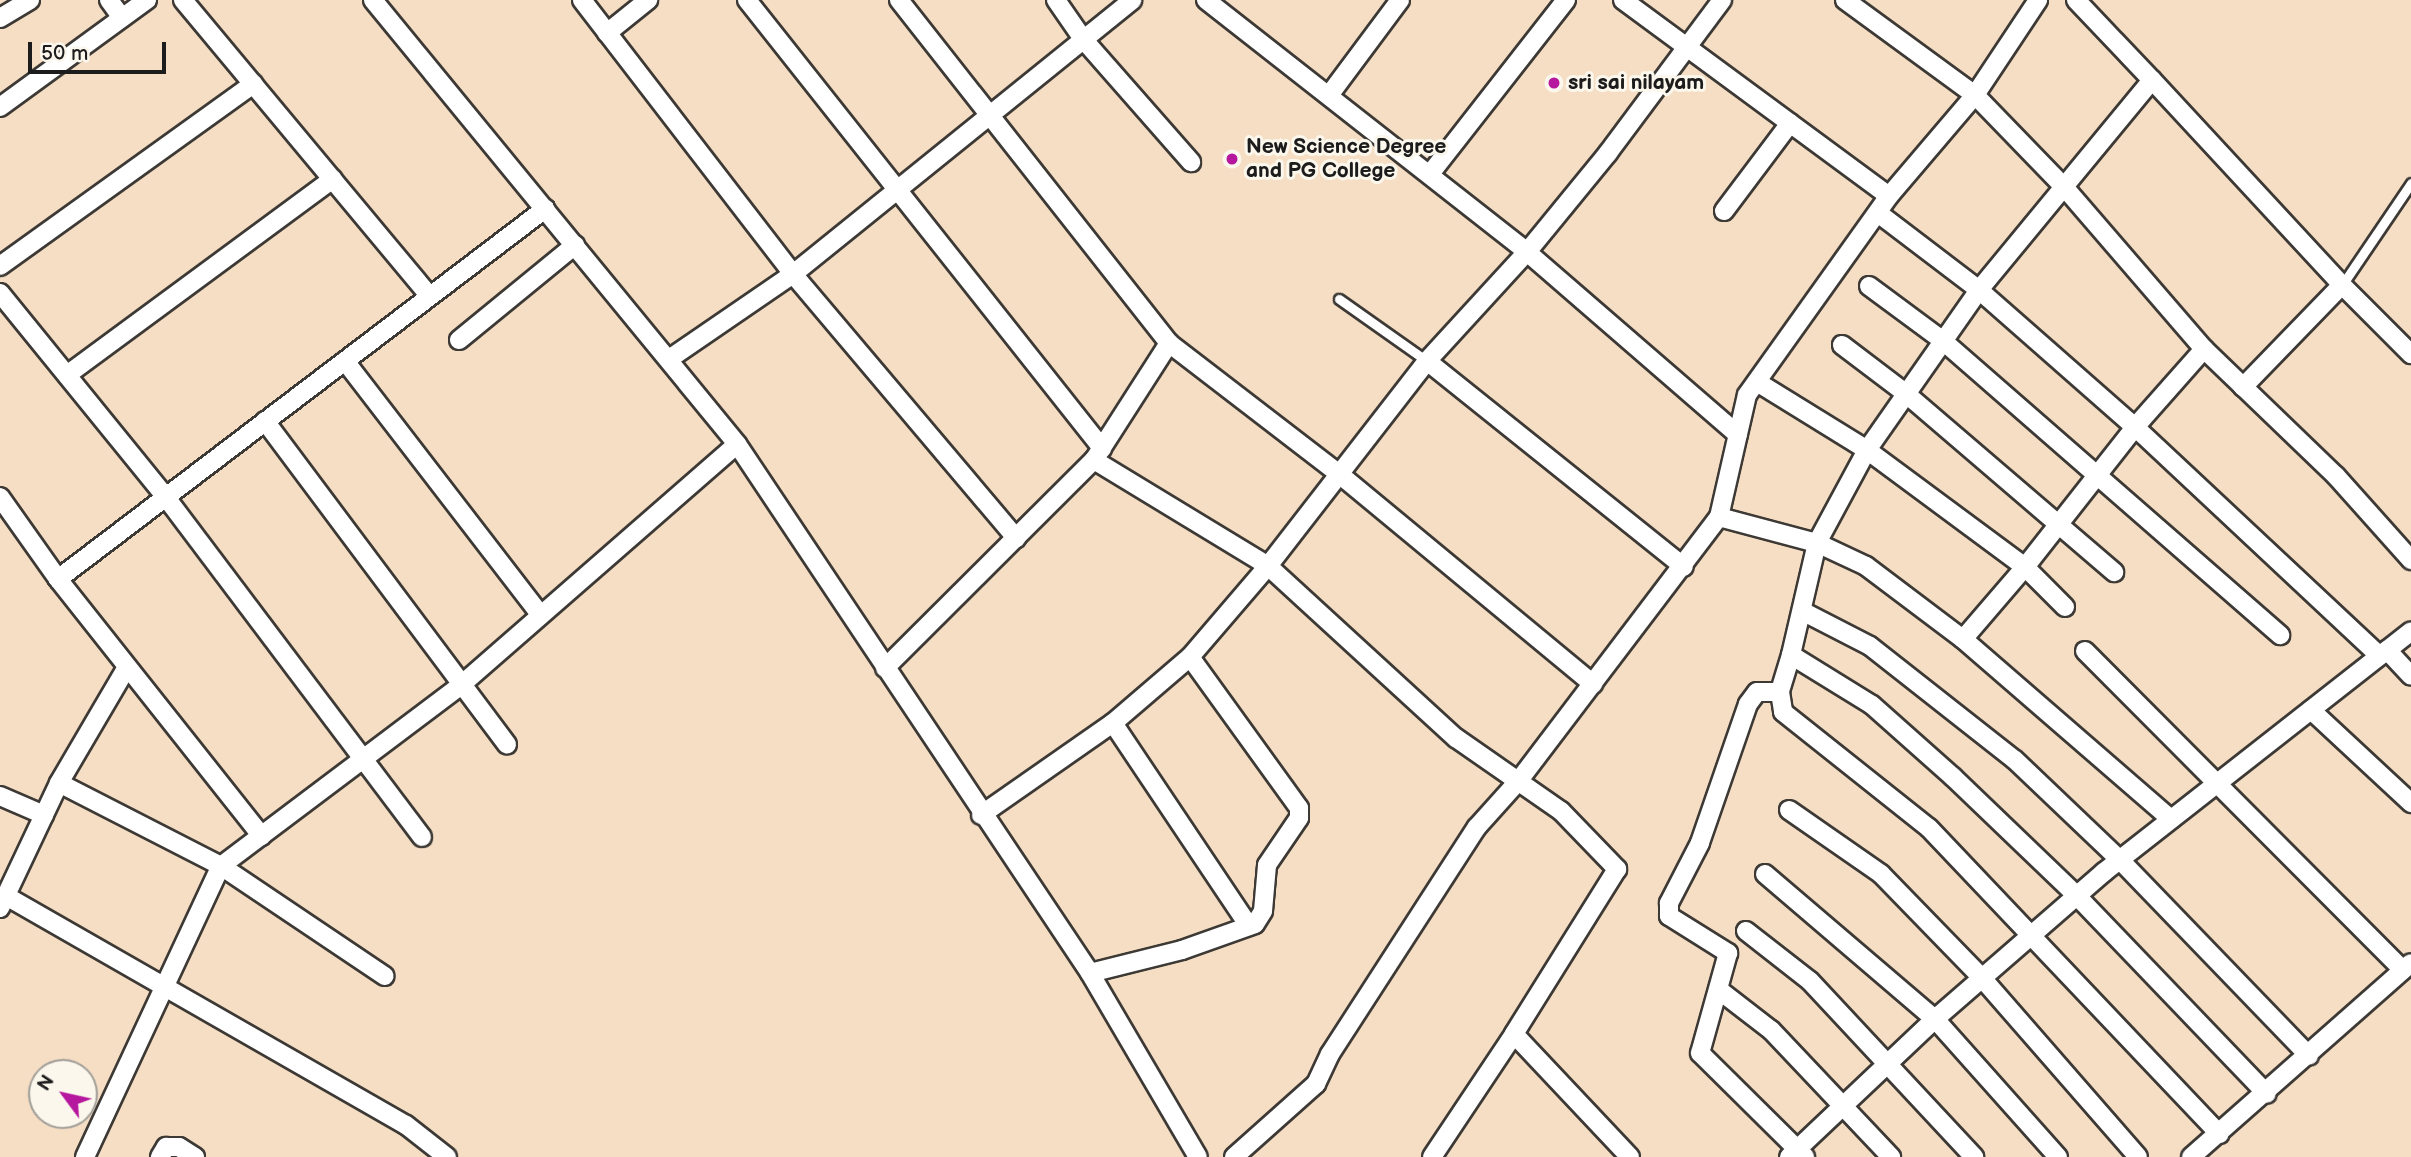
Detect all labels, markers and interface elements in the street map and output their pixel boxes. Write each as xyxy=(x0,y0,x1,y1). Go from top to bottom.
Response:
scale bar xyxy=(32,28,170,72)
text: 50 m xyxy=(41,41,88,66)
place label: sri sai nilayam xyxy=(1568,70,1704,96)
marker: sri sai nilayam xyxy=(1546,75,1562,91)
place label: New Science Degree and PG College xyxy=(1246,134,1446,184)
marker: New Science Degree and PG College xyxy=(1224,151,1240,167)
north arrow xyxy=(28,1059,98,1129)
text: N xyxy=(33,1071,60,1096)

